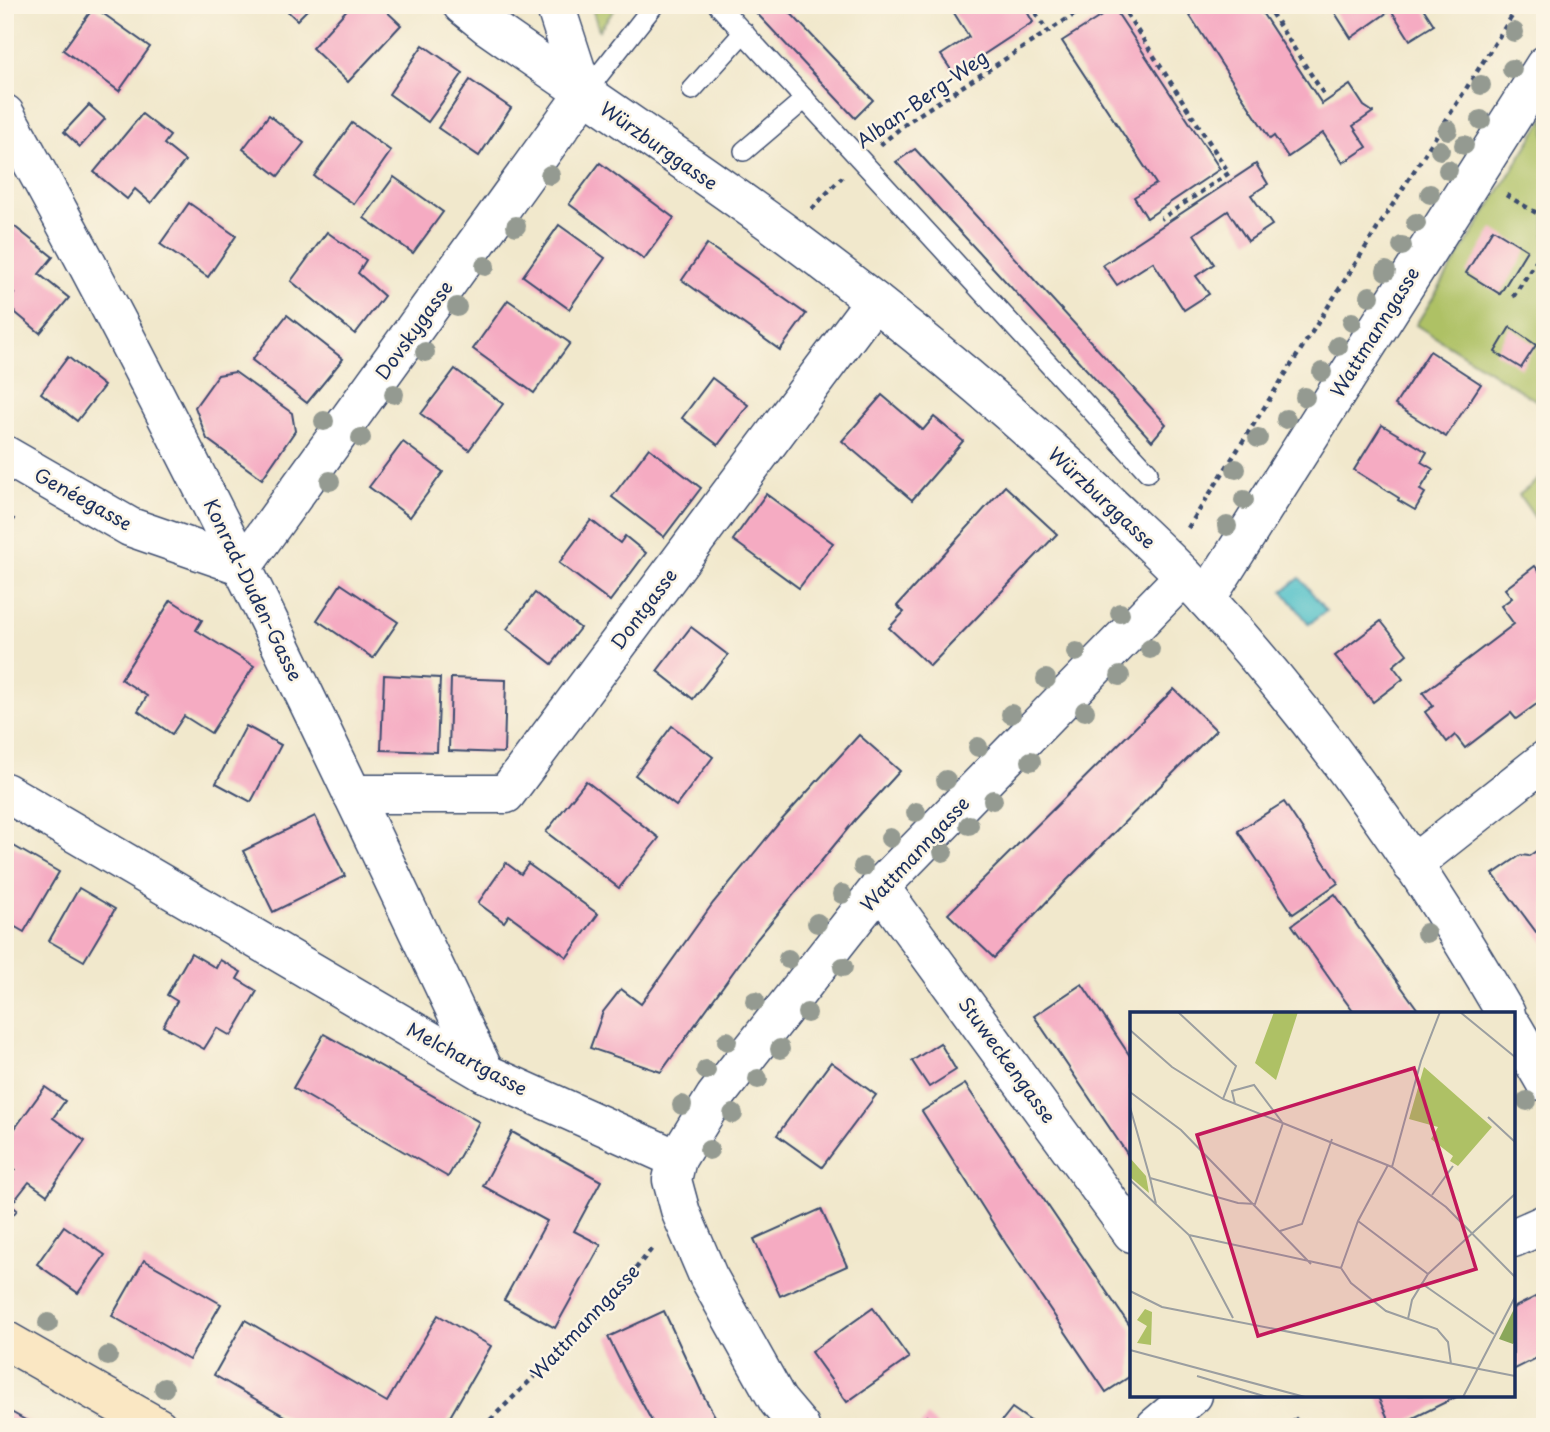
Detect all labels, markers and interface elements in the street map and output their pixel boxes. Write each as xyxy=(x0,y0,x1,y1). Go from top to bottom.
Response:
street label: Alban-Berg-Weg xyxy=(850,42,993,154)
street label: Würzburggasse xyxy=(595,94,724,196)
street label: Wattmanngasse xyxy=(1323,261,1426,402)
street label: Dovskygasse xyxy=(368,274,459,385)
street label: Würzburggasse xyxy=(1043,440,1163,555)
street label: Genéegasse xyxy=(29,460,137,537)
street label: Konrad-Duden-Gasse xyxy=(198,494,310,685)
street label: Dontgasse xyxy=(603,562,683,655)
street label: Wattmanngasse xyxy=(853,789,975,917)
street label: Stuweckengasse xyxy=(952,990,1063,1128)
inset map xyxy=(1130,1012,1515,1397)
street label: Melchartgasse xyxy=(402,1015,533,1102)
street label: Wattmanngasse xyxy=(523,1257,645,1385)

